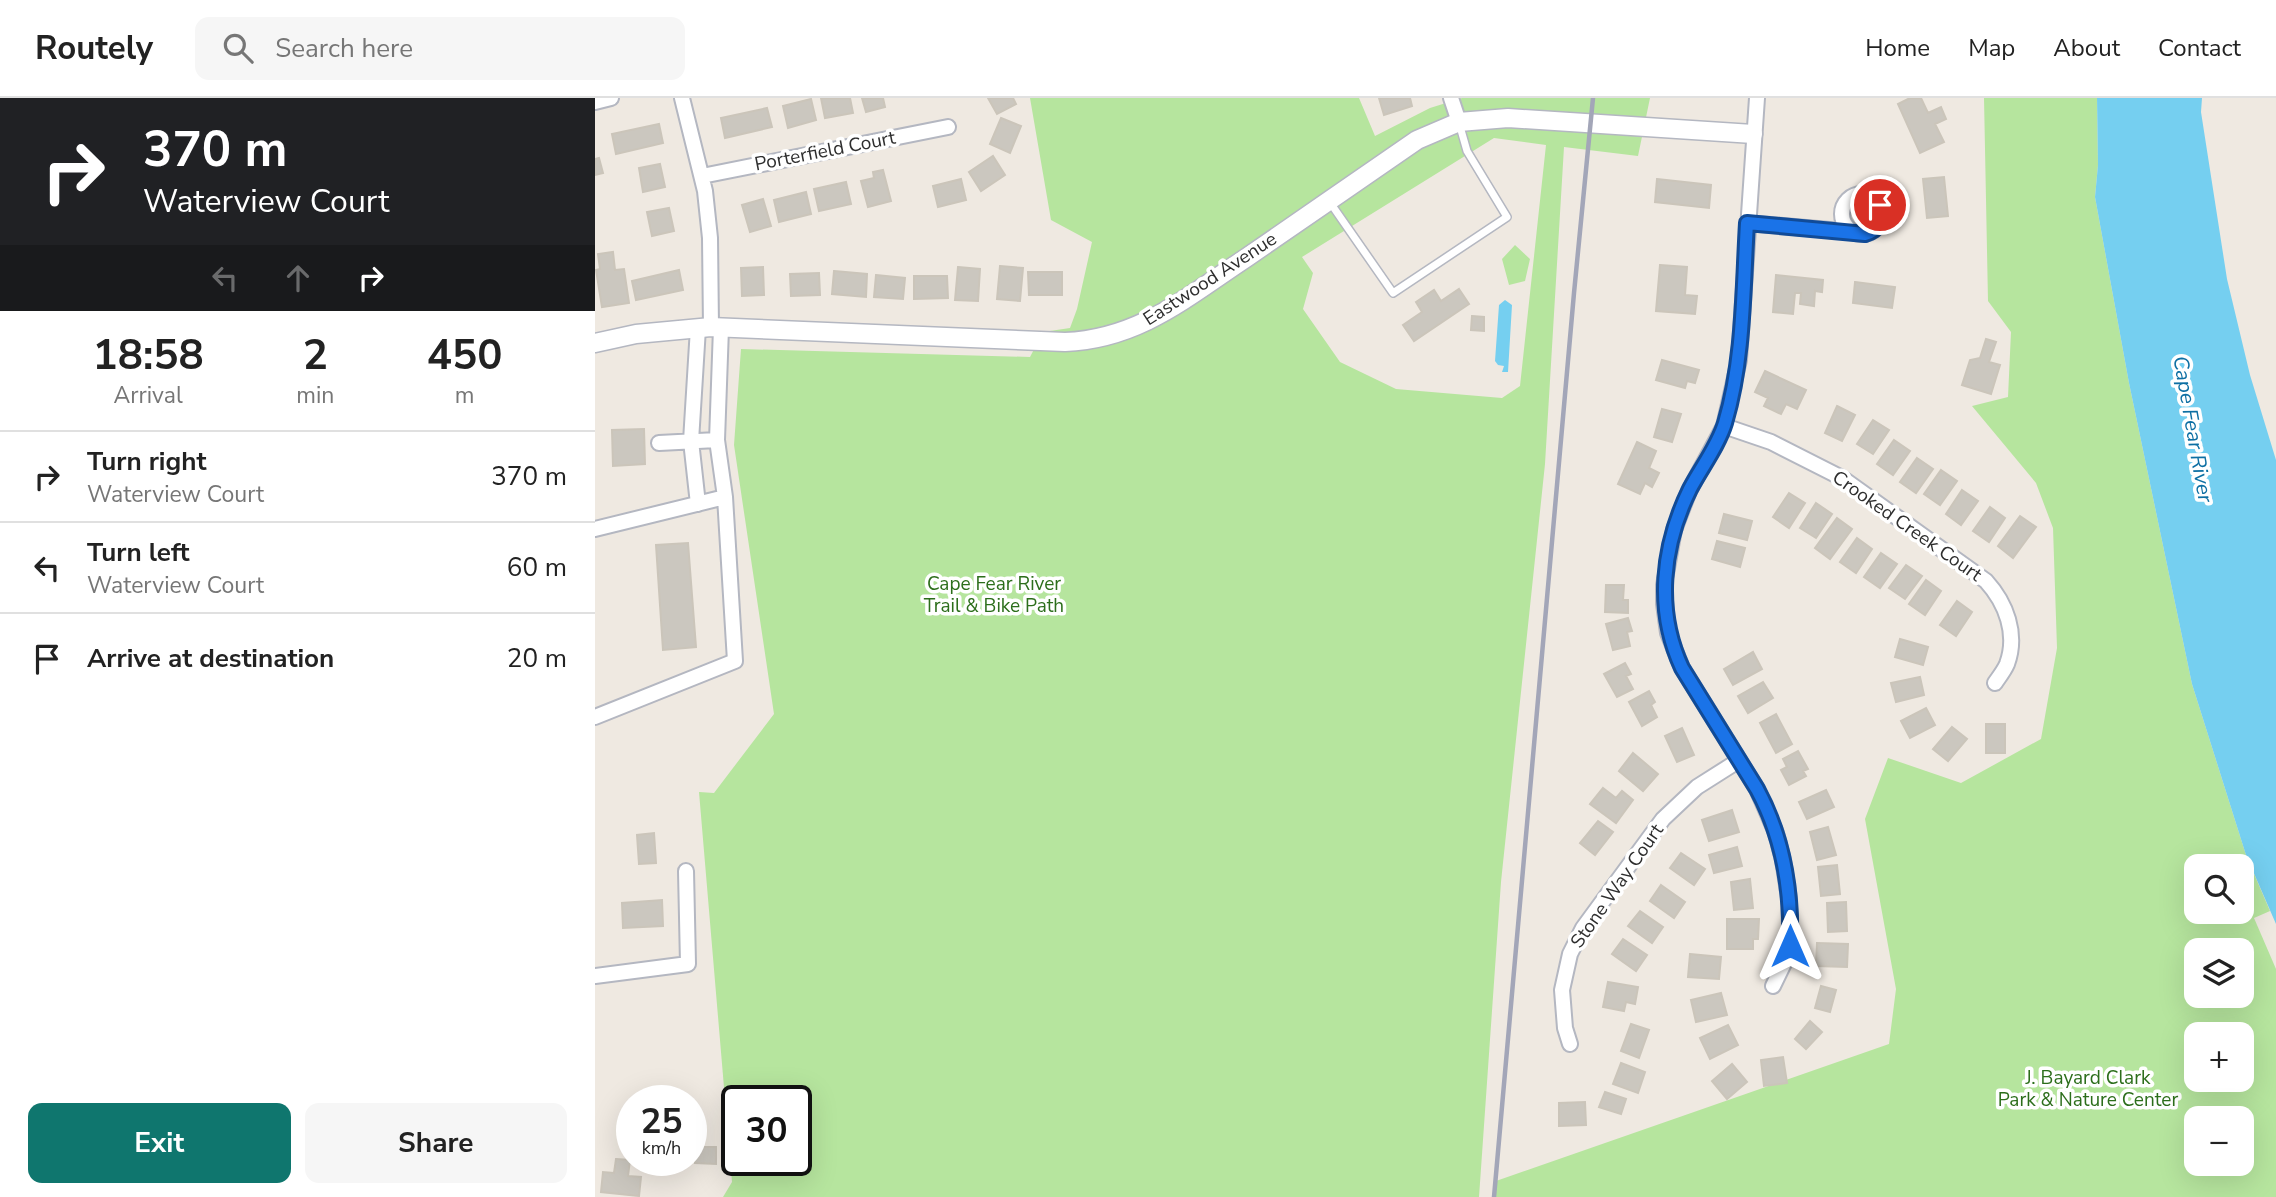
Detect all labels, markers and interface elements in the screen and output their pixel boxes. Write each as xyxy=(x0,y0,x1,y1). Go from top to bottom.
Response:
search box xyxy=(195,17,685,80)
text: Routely xyxy=(35,26,153,71)
icon: search xyxy=(219,29,257,67)
text: Search here xyxy=(275,31,413,66)
text: Home xyxy=(1865,32,1930,64)
text: Map xyxy=(1968,32,2015,64)
text: About xyxy=(2053,32,2120,64)
text: Contact xyxy=(2158,32,2241,64)
text: 370 m xyxy=(143,116,287,183)
street label: Porterfield Court xyxy=(752,125,898,177)
icon: right xyxy=(28,126,119,217)
pin xyxy=(1850,175,1910,235)
text: Waterview Court xyxy=(143,180,389,223)
icon: arrive xyxy=(1861,186,1899,224)
street label: Eastwood Avenue xyxy=(1138,226,1282,332)
icon: left xyxy=(206,259,244,297)
icon: ahead xyxy=(279,259,317,297)
icon: right xyxy=(352,259,390,297)
text: 18:58 xyxy=(93,327,204,384)
text: 2 xyxy=(303,327,328,384)
text: 450 xyxy=(427,327,502,384)
water label: Cape Fear River xyxy=(2166,354,2220,505)
text: Arrival xyxy=(114,380,183,411)
text: min xyxy=(296,380,334,411)
text: m xyxy=(455,380,475,411)
text: Turn right xyxy=(87,444,206,479)
icon: right xyxy=(28,458,66,496)
text: 370 m xyxy=(491,459,567,494)
street label: Crooked Creek Court xyxy=(1827,465,1987,588)
text: Waterview Court xyxy=(87,479,264,510)
text: Turn left xyxy=(87,535,190,570)
icon: left xyxy=(28,549,66,587)
text: 60 m xyxy=(507,550,567,585)
text: Waterview Court xyxy=(87,570,264,601)
park label: Cape Fear River Trail & Bike Path xyxy=(924,571,1064,619)
icon: arrive xyxy=(28,640,66,678)
text: Arrive at destination xyxy=(87,641,334,676)
text: 20 m xyxy=(507,641,567,676)
street label: Stone Way Court xyxy=(1564,818,1670,953)
map controls xyxy=(2184,854,2254,1176)
button: search xyxy=(2184,854,2254,924)
position arrow xyxy=(1753,909,1827,983)
button: layers xyxy=(2184,938,2254,1008)
button: + xyxy=(2184,1022,2254,1092)
park label: J. Bayard Clark Park & Nature Center xyxy=(1998,1065,2178,1113)
speed limit sign: 30 xyxy=(721,1085,812,1176)
text: 25 xyxy=(640,1098,683,1145)
button: Exit xyxy=(28,1103,291,1183)
button: Share xyxy=(305,1103,567,1183)
button: − xyxy=(2184,1106,2254,1176)
text: km/h xyxy=(642,1136,681,1160)

